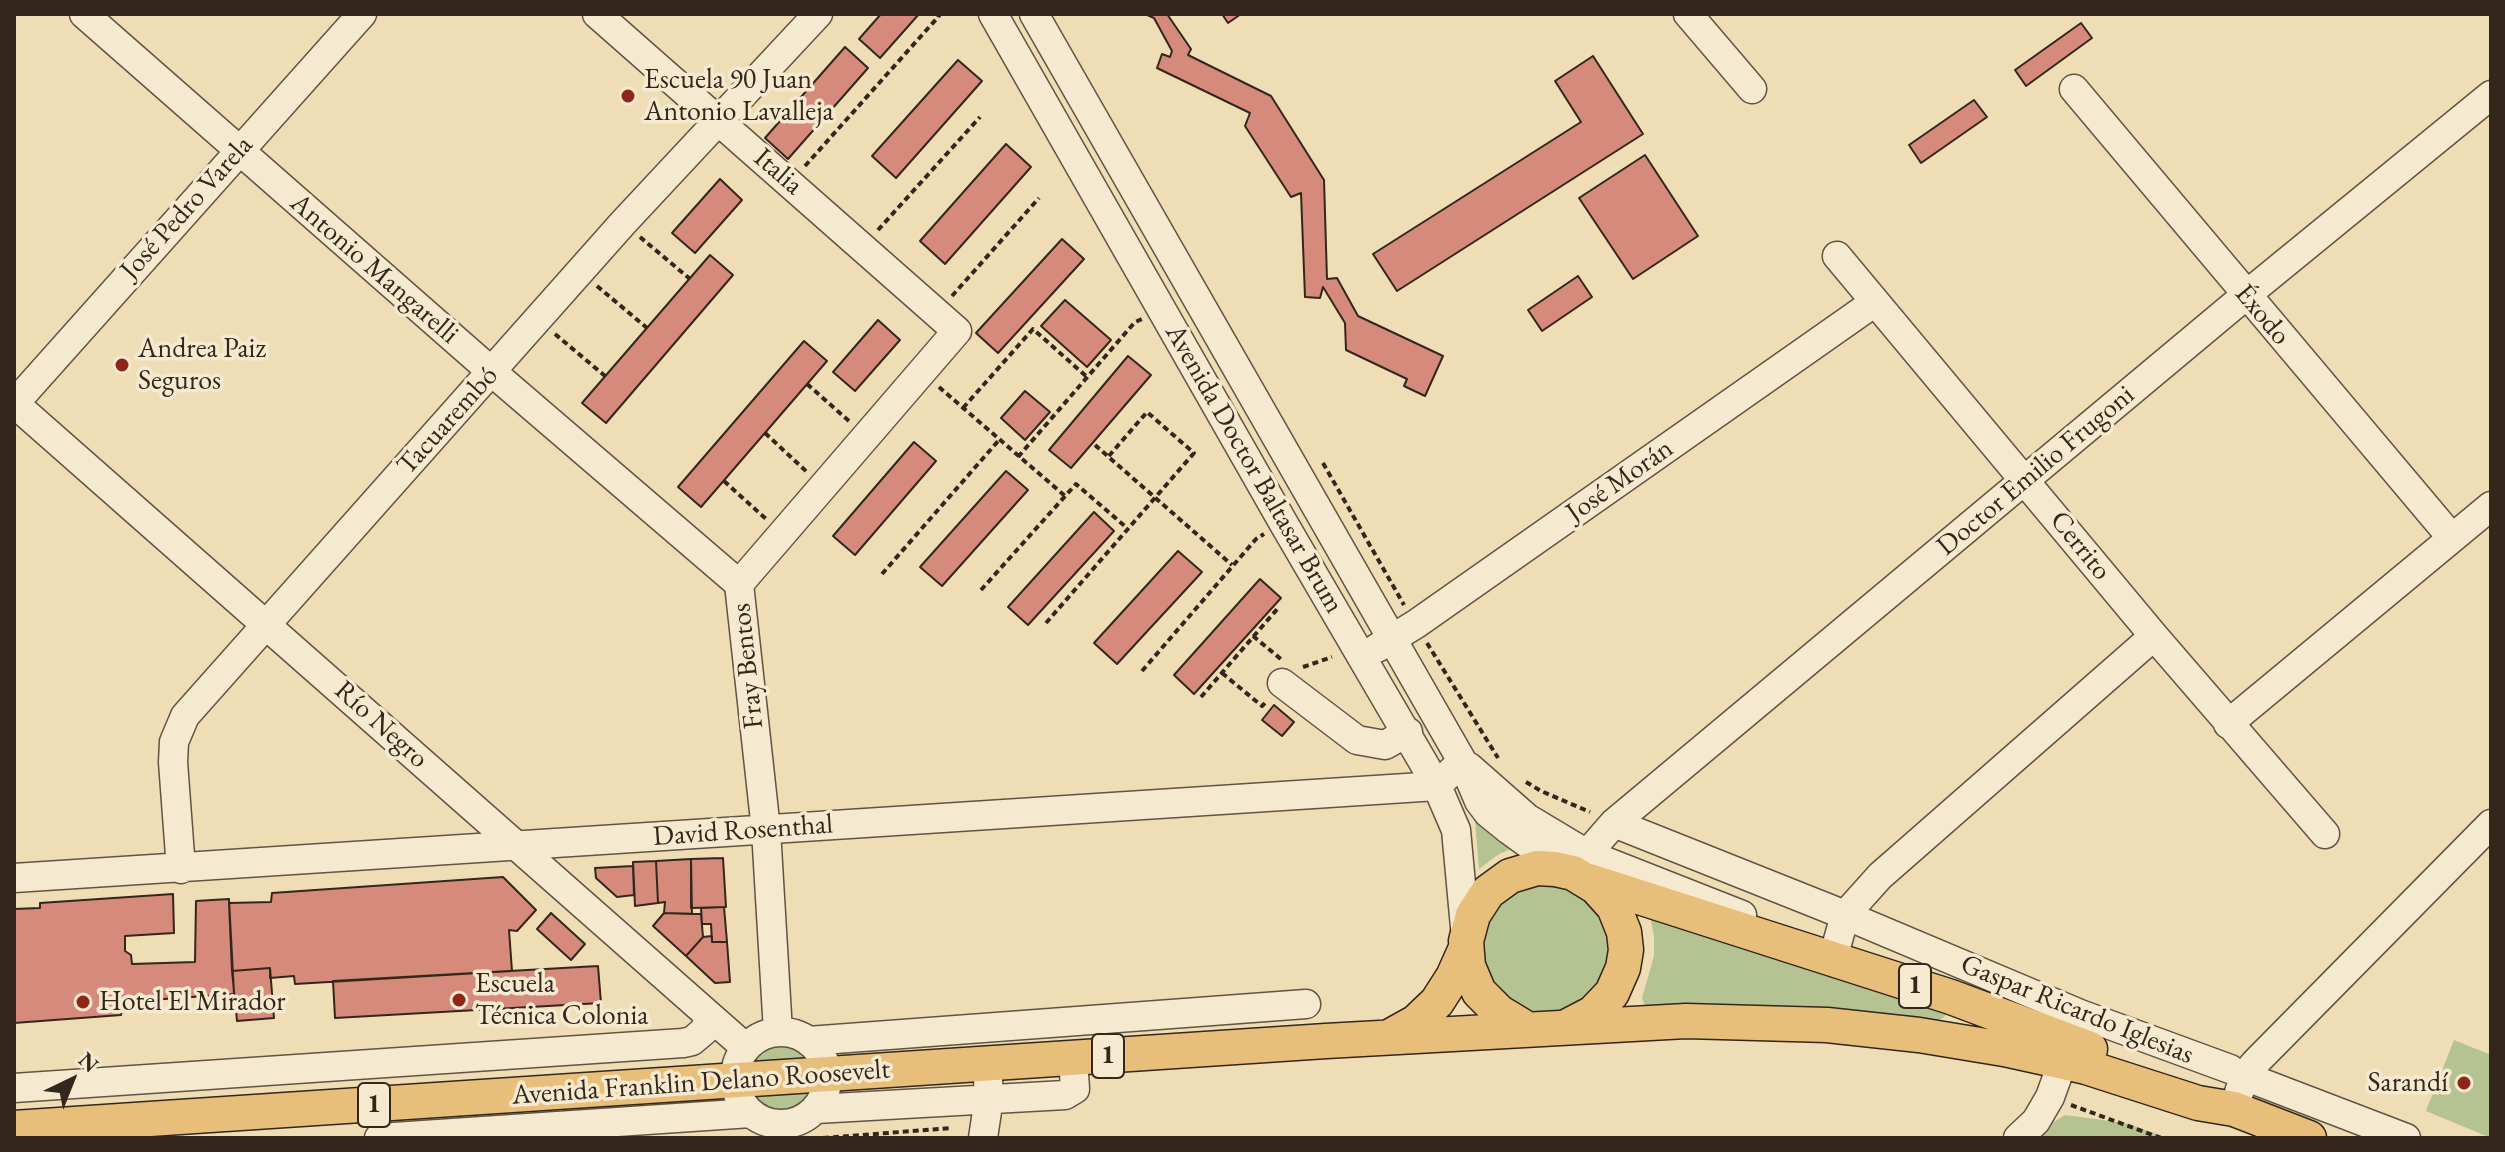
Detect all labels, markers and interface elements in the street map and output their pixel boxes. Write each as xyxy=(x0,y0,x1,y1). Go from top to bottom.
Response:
place label: Escuela 90 Juan Antonio Lavalleja xyxy=(644,63,834,129)
marker: Escuela 90 Juan Antonio Lavalleja xyxy=(619,87,637,105)
street label: José Pedro Varela xyxy=(114,129,260,287)
street label: Italia xyxy=(747,142,809,202)
street label: Antonio Mangarelli xyxy=(283,187,465,351)
street label: Éxodo xyxy=(2227,278,2297,352)
street label: Avenida Doctor Baltasar Brum xyxy=(1157,318,1351,620)
place label: Andrea Paiz Seguros xyxy=(138,332,266,398)
marker: Andrea Paiz Seguros xyxy=(113,356,131,374)
street label: Tacuarembó xyxy=(390,360,506,482)
street label: Doctor Emilio Frugoni xyxy=(1930,379,2142,563)
street label: José Morán xyxy=(1560,432,1680,530)
street label: Cerrito xyxy=(2042,505,2118,587)
street label: Fray Bentos xyxy=(725,601,771,731)
street label: Río Negro xyxy=(327,674,435,776)
street label: David Rosenthal xyxy=(652,808,834,854)
street label: Gaspar Ricardo Iglesias xyxy=(1956,948,2198,1072)
road number: 1 xyxy=(1899,964,1931,1008)
place label: Escuela Técnica Colonia xyxy=(475,967,649,1033)
place label: Hotel El Mirador xyxy=(99,985,286,1019)
marker: Escuela Técnica Colonia xyxy=(450,991,468,1009)
marker: Hotel El Mirador xyxy=(74,993,92,1011)
road number: 1 xyxy=(1092,1034,1124,1078)
north arrow xyxy=(32,1040,112,1120)
text: N xyxy=(72,1045,105,1079)
street label: Avenida Franklin Delano Roosevelt xyxy=(511,1053,891,1113)
place label: Sarandí xyxy=(2367,1066,2448,1100)
marker: Sarandí xyxy=(2455,1074,2473,1092)
road number: 1 xyxy=(358,1083,390,1127)

